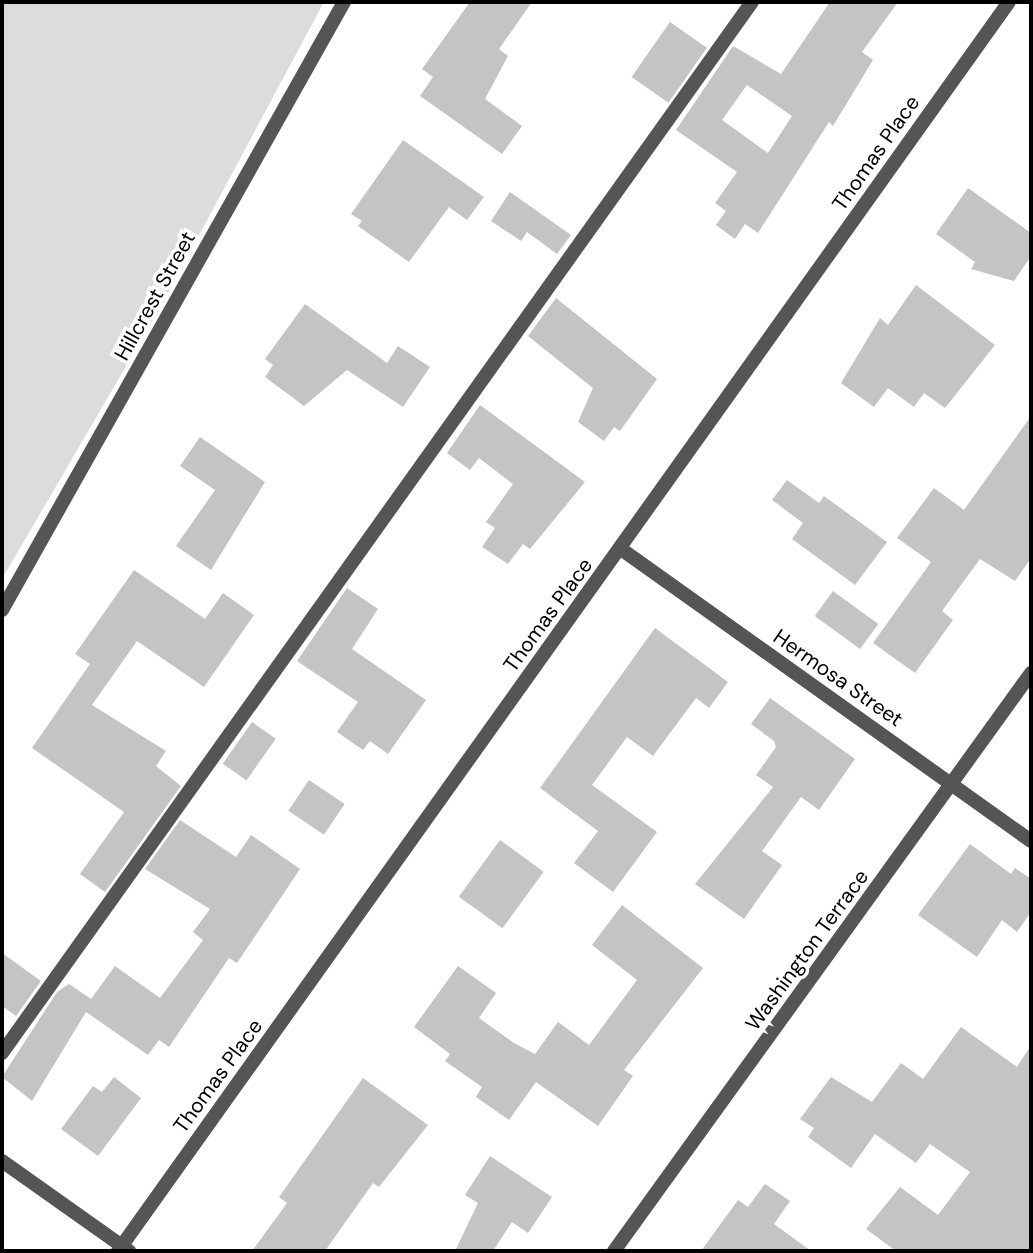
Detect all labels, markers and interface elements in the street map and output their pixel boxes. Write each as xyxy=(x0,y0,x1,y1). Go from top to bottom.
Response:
street label: Thomas Place xyxy=(827,91,925,215)
street label: Hillcrest Street xyxy=(109,227,201,365)
street label: Thomas Place xyxy=(498,553,598,677)
street label: Hermosa Street xyxy=(768,624,908,732)
street label: Washington Terrace xyxy=(740,865,874,1035)
street label: Thomas Place xyxy=(168,1014,268,1138)

